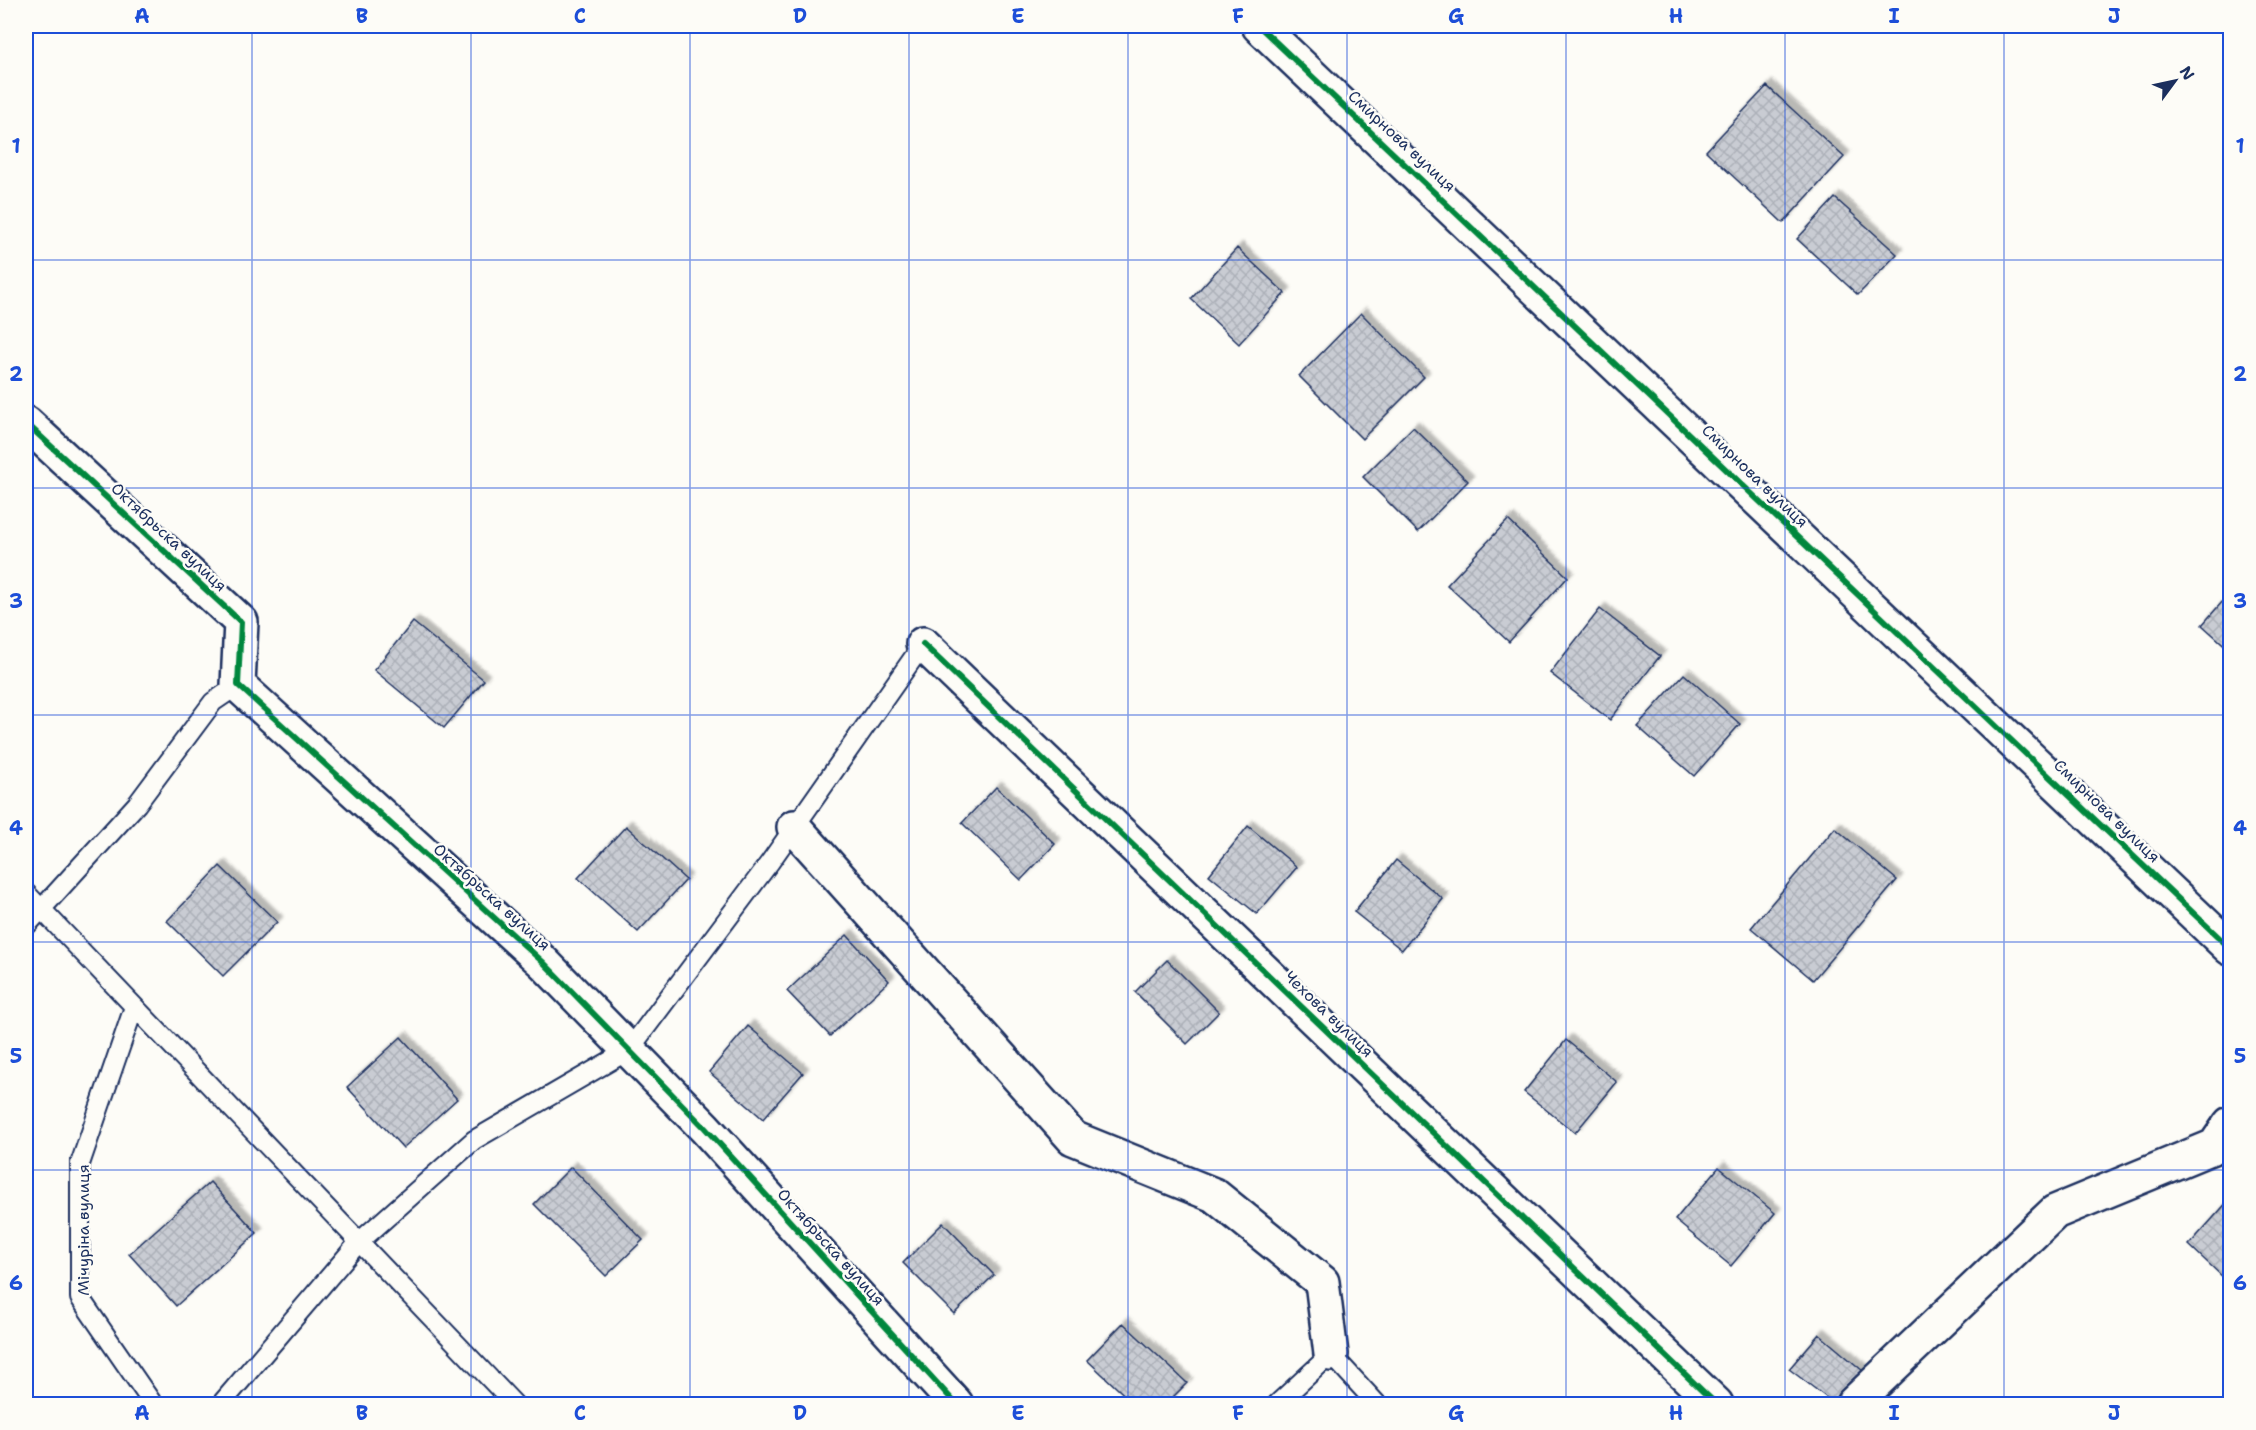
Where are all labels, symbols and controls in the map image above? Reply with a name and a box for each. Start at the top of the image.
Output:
text: A [134,3,150,29]
text: B [356,3,368,29]
text: C [574,3,586,29]
text: D [793,3,807,29]
text: E [1011,3,1025,29]
text: F [1232,3,1244,29]
text: G [1448,3,1464,29]
text: H [1669,3,1683,29]
text: I [1888,3,1900,29]
text: J [2108,3,2121,29]
north arrow [2145,51,2205,111]
text: N [2175,62,2199,84]
street label: Смирнова вулиця [1344,86,1460,196]
text: 1 [11,133,21,159]
text: 1 [2235,133,2245,159]
text: 2 [9,361,23,387]
text: 2 [2233,361,2247,387]
street label: Смирнова вулиця [1697,420,1813,532]
street label: Октябрьска вулиця [107,478,231,596]
text: 3 [9,588,23,614]
text: 3 [2233,588,2247,614]
street label: Смирнова вулиця [2049,755,2165,867]
text: 4 [9,815,23,841]
text: 4 [2233,815,2247,841]
street label: Октябрьска вулиця [429,839,555,955]
street label: Чехова вулиця [1280,966,1378,1062]
text: 5 [10,1043,22,1069]
text: 5 [2234,1043,2246,1069]
street label: Мічуріна вулиця [73,1164,94,1296]
street label: Октябрьска вулиця [773,1184,889,1310]
text: 6 [9,1270,23,1296]
text: 6 [2233,1270,2247,1296]
text: A [134,1400,150,1426]
text: B [356,1400,368,1426]
text: C [574,1400,586,1426]
text: D [793,1400,807,1426]
text: E [1011,1400,1025,1426]
text: F [1232,1400,1244,1426]
text: G [1448,1400,1464,1426]
text: H [1669,1400,1683,1426]
text: I [1888,1400,1900,1426]
text: J [2108,1400,2121,1426]

